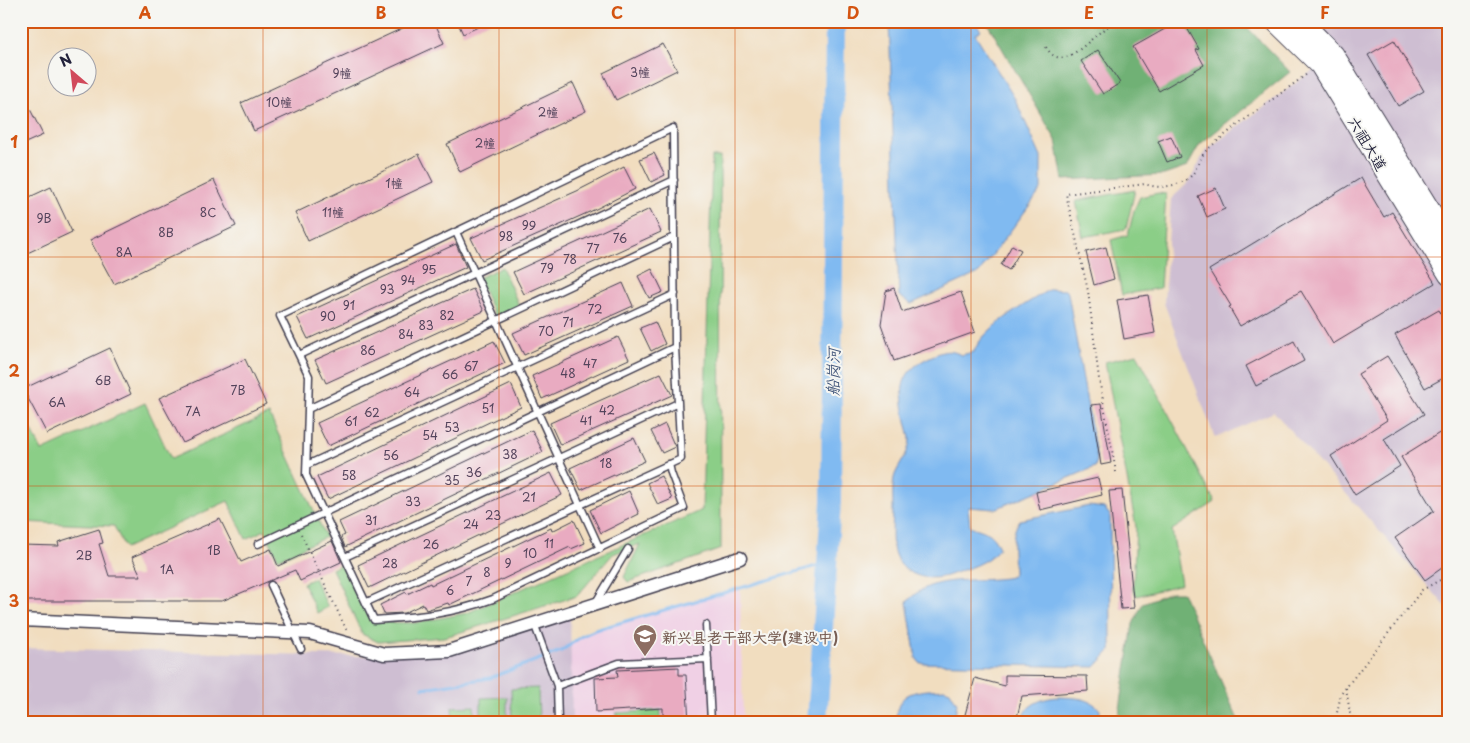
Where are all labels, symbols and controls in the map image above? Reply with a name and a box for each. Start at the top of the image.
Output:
text: A [139,0,152,24]
text: B [376,0,387,24]
text: C [611,0,623,24]
text: D [847,0,859,24]
text: E [1084,0,1094,24]
text: F [1320,0,1330,24]
north arrow [48,48,98,98]
text: N [56,48,75,72]
house number: 3幢 [630,63,650,81]
house number: 9幢 [332,64,352,82]
house number: 10幢 [266,93,292,111]
house number: 2幢 [538,103,558,121]
street label: 六祖大道 [1343,111,1393,175]
text: 1 [10,129,18,153]
house number: 2幢 [475,134,495,152]
house number: 1幢 [385,174,403,192]
house number: 8C [200,203,216,221]
house number: 11幢 [322,203,344,221]
house number: 9B [37,209,52,227]
house number: 99 [522,216,536,234]
house number: 8B [158,223,174,241]
house number: 98 [499,227,513,245]
house number: 76 [613,229,627,247]
house number: 77 [586,239,600,257]
house number: 8A [116,243,132,261]
house number: 78 [563,250,577,268]
house number: 79 [540,259,554,277]
house number: 95 [422,260,436,278]
house number: 94 [401,271,416,289]
house number: 93 [380,280,394,298]
house number: 91 [343,296,355,314]
house number: 72 [587,300,603,318]
house number: 82 [440,306,455,324]
house number: 90 [320,307,336,325]
house number: 71 [562,313,574,331]
house number: 83 [418,316,434,334]
house number: 70 [538,322,554,340]
house number: 84 [398,325,414,343]
house number: 86 [360,341,376,359]
water label: 船岗河 [820,345,844,396]
house number: 47 [583,354,598,372]
house number: 67 [464,357,479,375]
text: 2 [8,358,20,382]
house number: 48 [560,364,576,382]
house number: 66 [442,365,458,383]
house number: 6B [95,371,111,389]
house number: 7B [231,381,245,399]
house number: 64 [404,383,420,401]
house number: 6A [48,393,66,411]
house number: 51 [482,399,494,417]
house number: 42 [599,401,615,419]
house number: 7A [185,402,201,420]
house number: 62 [364,403,380,421]
house number: 41 [580,411,592,429]
house number: 61 [344,412,358,430]
house number: 53 [444,418,460,436]
house number: 54 [422,426,438,444]
house number: 38 [502,445,518,463]
house number: 56 [383,446,399,464]
house number: 18 [600,454,612,472]
house number: 36 [466,463,482,481]
house number: 58 [341,466,357,484]
house number: 35 [444,471,460,489]
house number: 21 [522,488,536,506]
house number: 33 [405,492,421,510]
house number: 23 [485,506,501,524]
house number: 31 [365,511,377,529]
house number: 24 [463,515,479,533]
house number: 11 [544,534,554,552]
house number: 26 [423,535,439,553]
house number: 1B [207,541,221,559]
house number: 10 [523,544,537,562]
house number: 2B [76,546,92,564]
house number: 28 [382,554,398,572]
house number: 9 [504,554,512,572]
house number: 1A [160,560,174,578]
house number: 8 [483,563,491,581]
house number: 7 [466,572,473,590]
house number: 6 [446,581,454,599]
text: 3 [9,588,19,612]
school or university icon: 新兴县老干部大学(建设中) [632,623,658,657]
place label: 新兴县老干部大学(建设中) [662,625,838,648]

